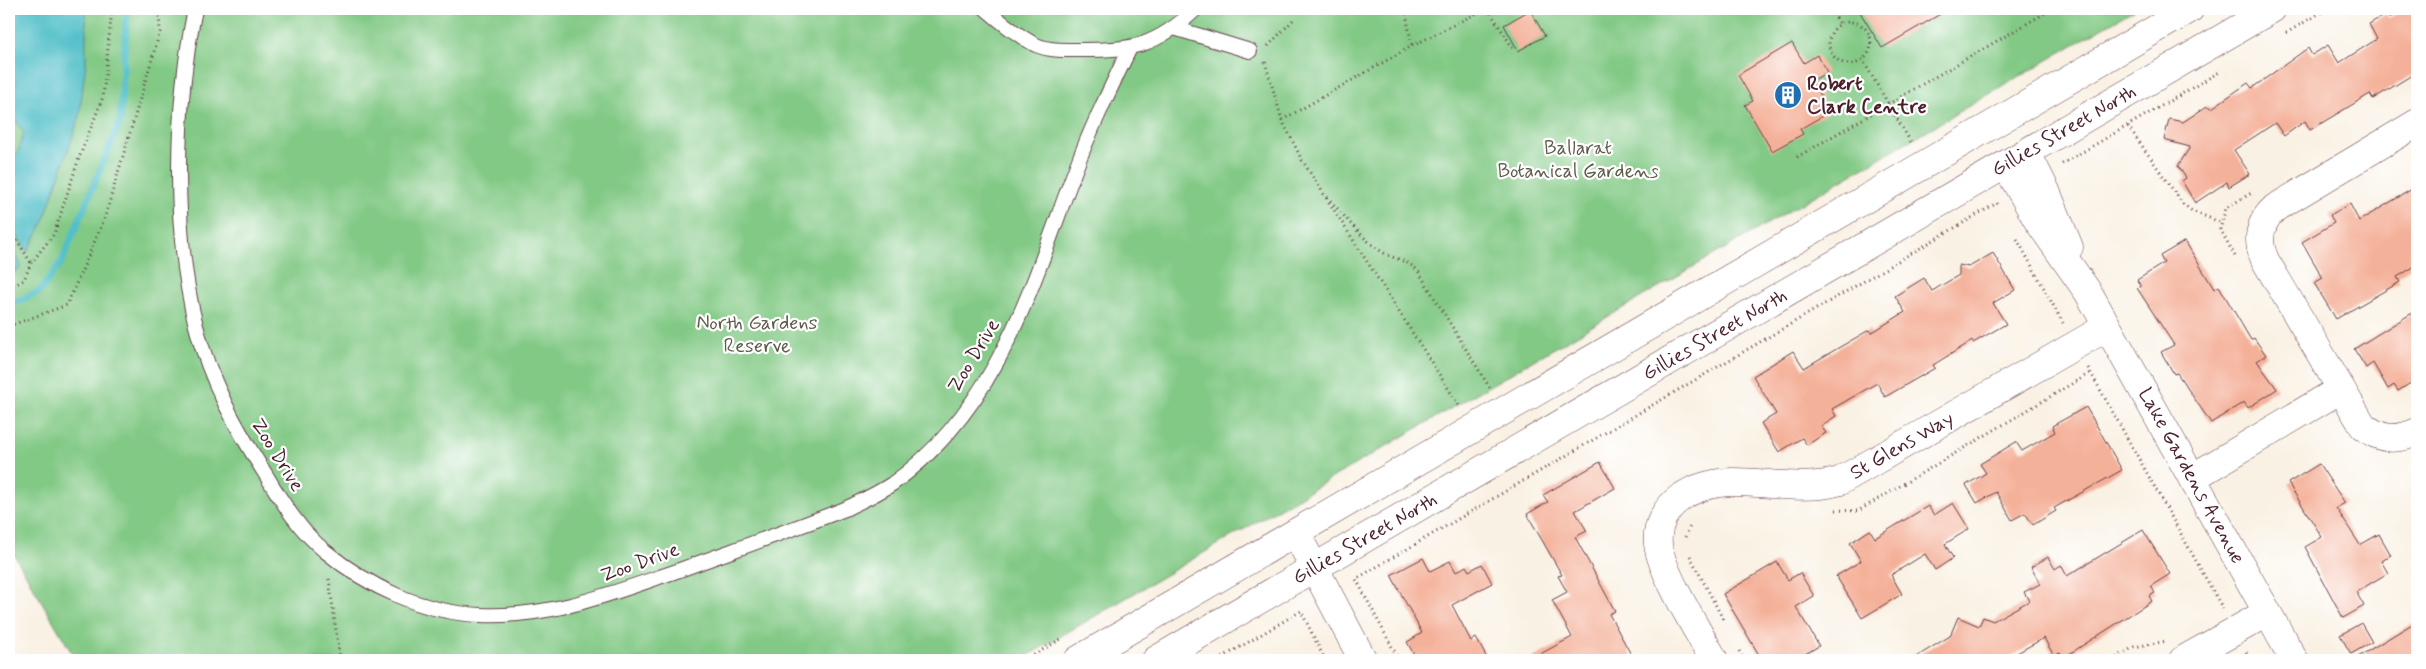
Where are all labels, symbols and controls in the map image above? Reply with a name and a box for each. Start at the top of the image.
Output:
place label: Robert Clark Centre [1807,71,1927,121]
street label: Gillies Street North [1987,79,2141,183]
building icon: Robert Clark Centre [1773,80,1803,110]
park label: Ballarat Botanical Gardens [1497,135,1659,185]
street label: Gillies Street North [1638,283,1792,387]
park label: North Gardens Reserve [697,310,817,360]
street label: Zoo Drive [941,314,1007,398]
street label: Lake Gardens Avenue [2131,383,2251,569]
street label: St Glens Way [1845,405,1959,487]
street label: Zoo Drive [244,413,310,497]
street label: Gillies Street North [1288,487,1442,591]
street label: Zoo Drive [597,536,683,590]

